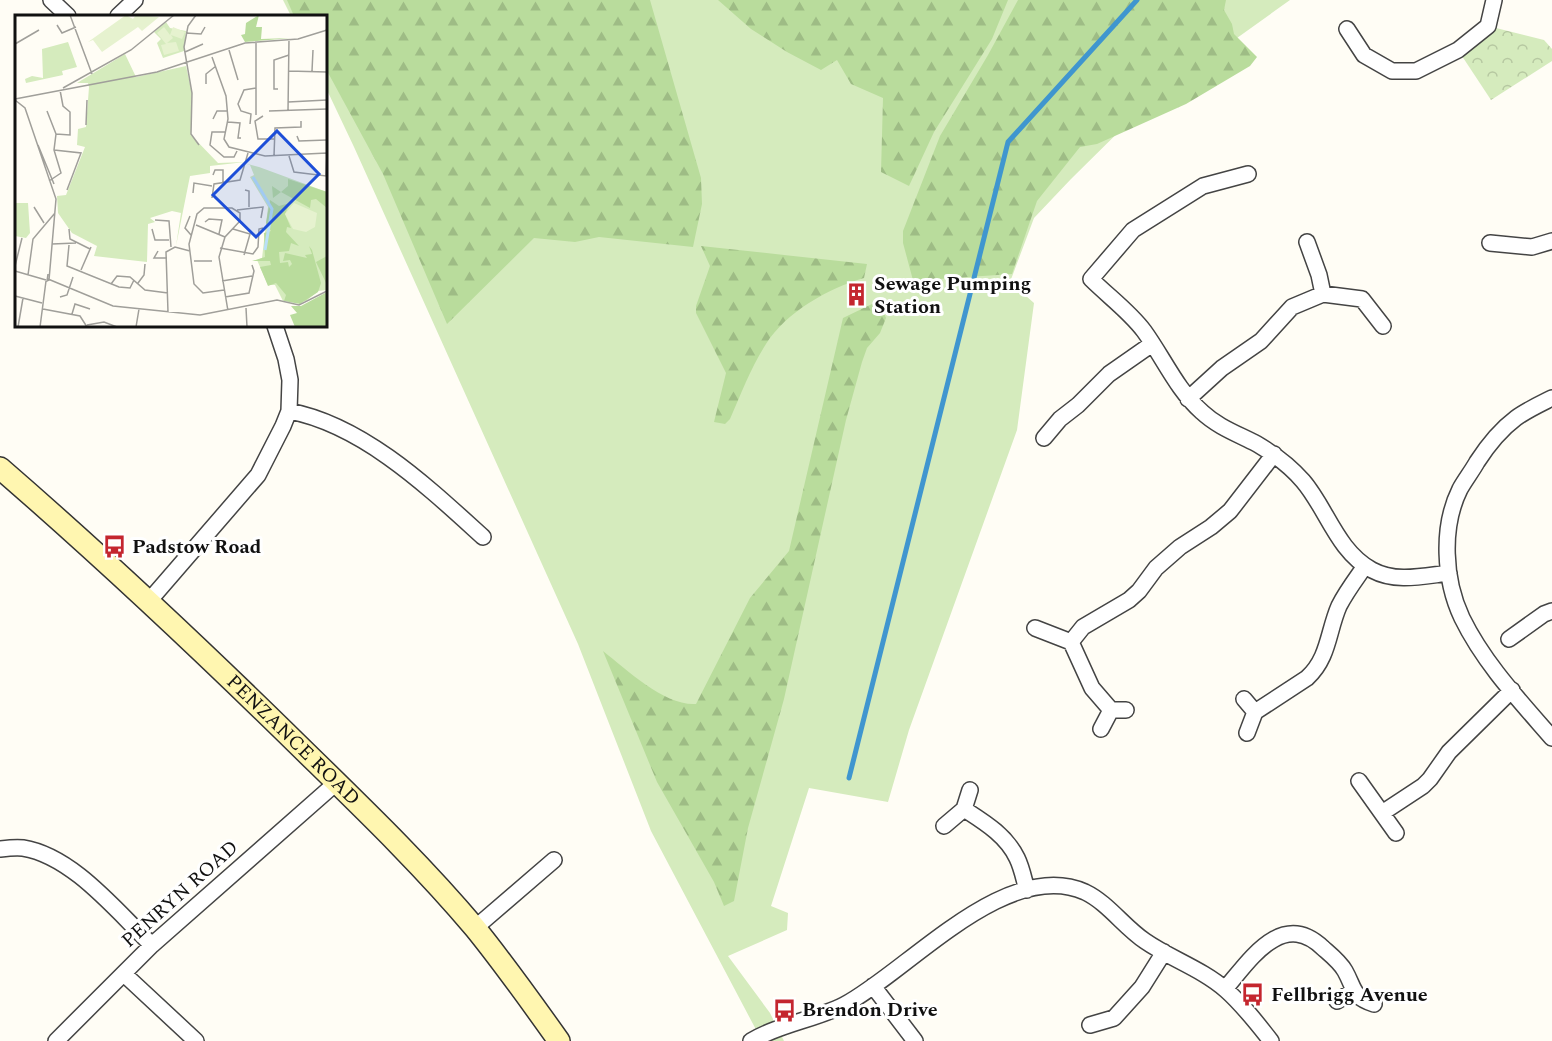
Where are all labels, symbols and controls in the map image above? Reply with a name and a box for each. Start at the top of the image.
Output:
inset map [15,15,327,327]
place label: Sewage Pumping Station [874,269,1031,322]
building icon: Sewage Pumping Station [843,282,869,308]
place label: Padstow Road [132,532,262,562]
bus stop icon: Padstow Road [101,534,127,560]
street label: PENZANCE ROAD [219,667,367,813]
street label: PENRYN ROAD [115,833,245,955]
place label: Fellbrigg Avenue [1271,980,1428,1010]
bus stop icon: Fellbrigg Avenue [1240,982,1266,1008]
place label: Brendon Drive [802,995,938,1025]
bus stop icon: Brendon Drive [771,997,797,1023]

